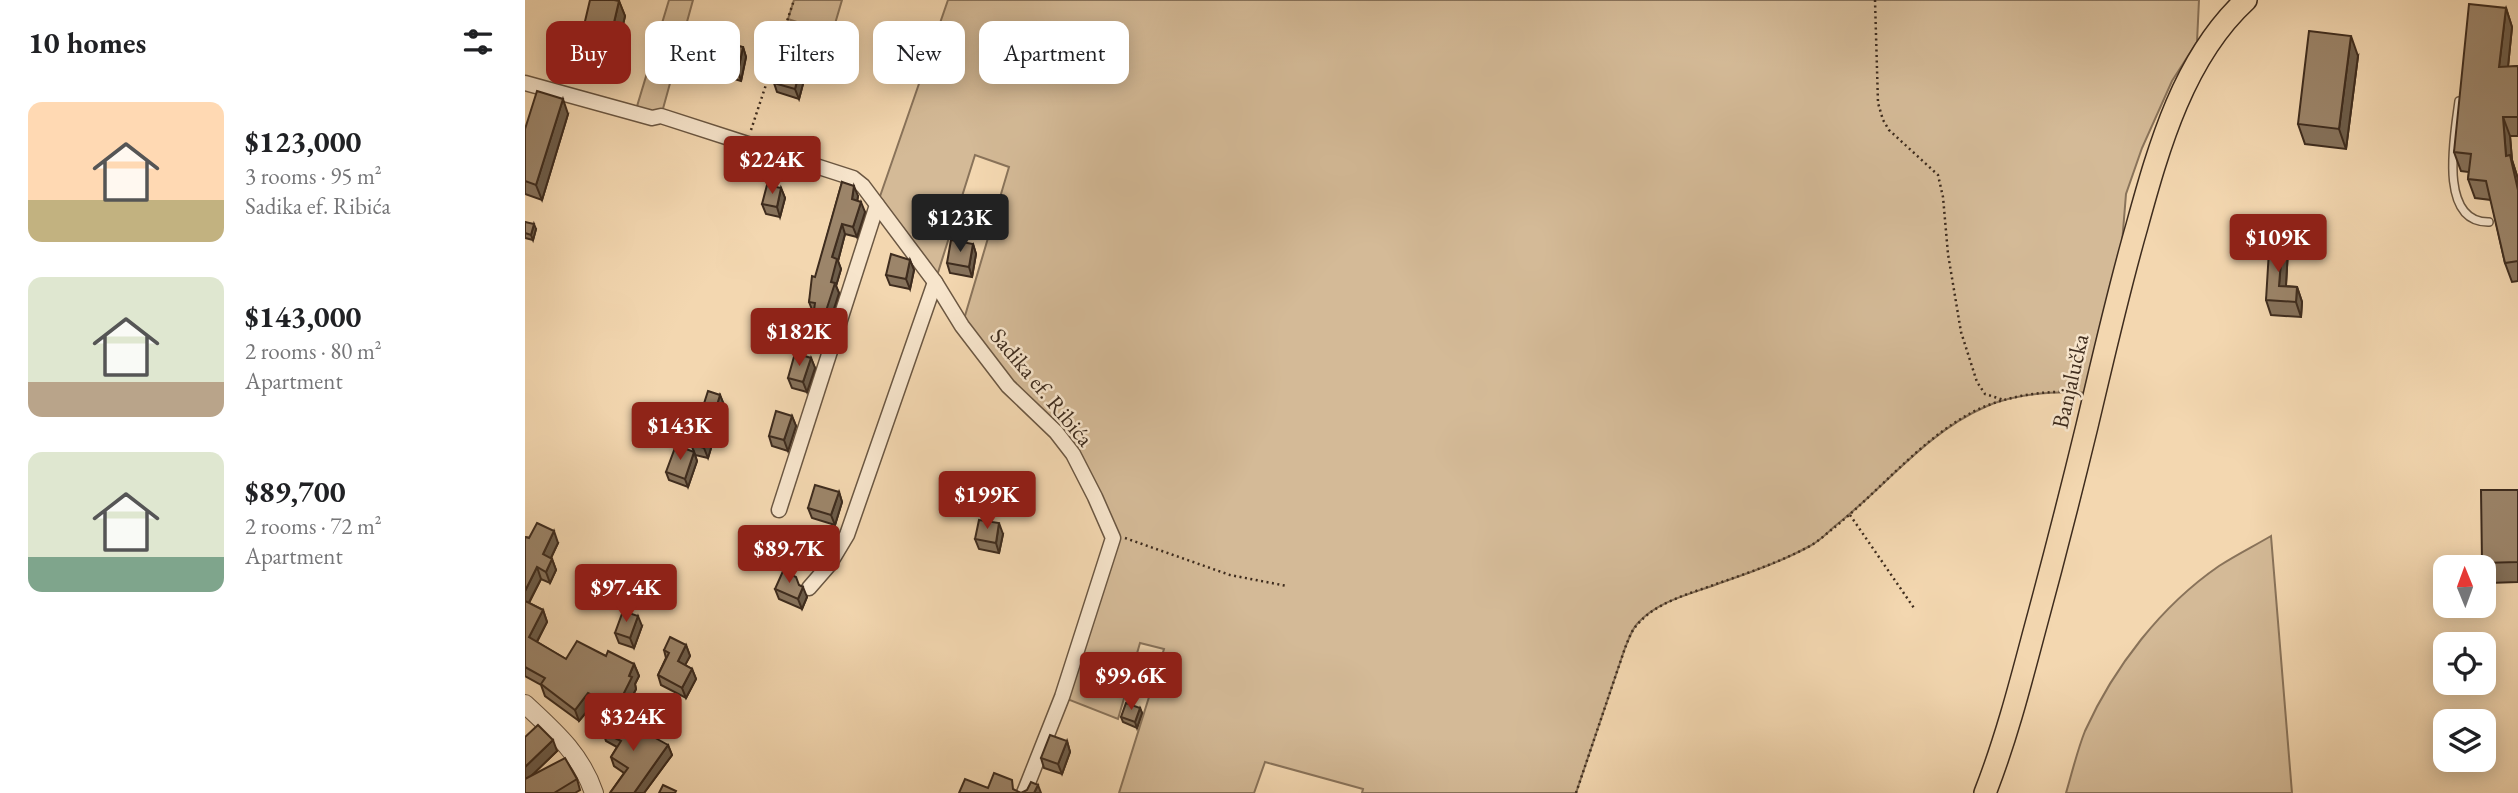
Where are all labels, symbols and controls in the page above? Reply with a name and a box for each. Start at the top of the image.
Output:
chip: Buy [546,21,631,84]
chip: Rent [645,21,740,84]
chip: Filters [754,21,859,84]
chip: New [873,21,965,84]
chip: Apartment [979,21,1129,84]
text: 10 homes [28,23,146,62]
icon: filters [459,23,497,61]
text: $123,000 [245,122,361,161]
icon: home [84,130,168,214]
pin: $224K [723,136,821,196]
text: $224K [740,144,804,174]
text: 3 rooms · 95 m² [245,161,382,191]
text: Sadika ef. Ribića [245,191,391,221]
pin: $123K [911,194,1009,254]
text: $123K [928,202,992,232]
pin: $109K [2229,215,2327,274]
text: $109K [2246,222,2310,252]
text: $143,000 [245,297,361,336]
icon: home [84,305,168,389]
pin: $182K [750,308,848,368]
text: $182K [767,316,831,346]
street label: Sadika ef. Ribića [984,322,1101,453]
street label: Banjalučka [2045,330,2096,431]
text: 2 rooms · 80 m² [245,336,382,366]
text: Apartment [245,366,343,396]
pin: $143K [631,402,729,462]
text: $143K [648,410,712,440]
text: $89,700 [245,472,346,511]
pin: $199K [938,472,1036,531]
text: $199K [955,479,1019,509]
icon: home [84,480,168,564]
text: 2 rooms · 72 m² [245,511,382,541]
pin: $89.7K [732,526,846,585]
text: $89.7K [754,533,824,563]
text: Apartment [245,541,343,571]
north arrow [2433,555,2495,618]
map controls [2433,555,2496,772]
pin: $97.4K [569,564,683,624]
text: $97.4K [591,572,661,602]
button: locate [2433,632,2496,695]
pin: $99.6K [1074,652,1188,712]
text: $99.6K [1096,660,1166,690]
pin: $324K [584,694,682,753]
text: $324K [601,701,665,731]
button: layers [2433,709,2496,772]

